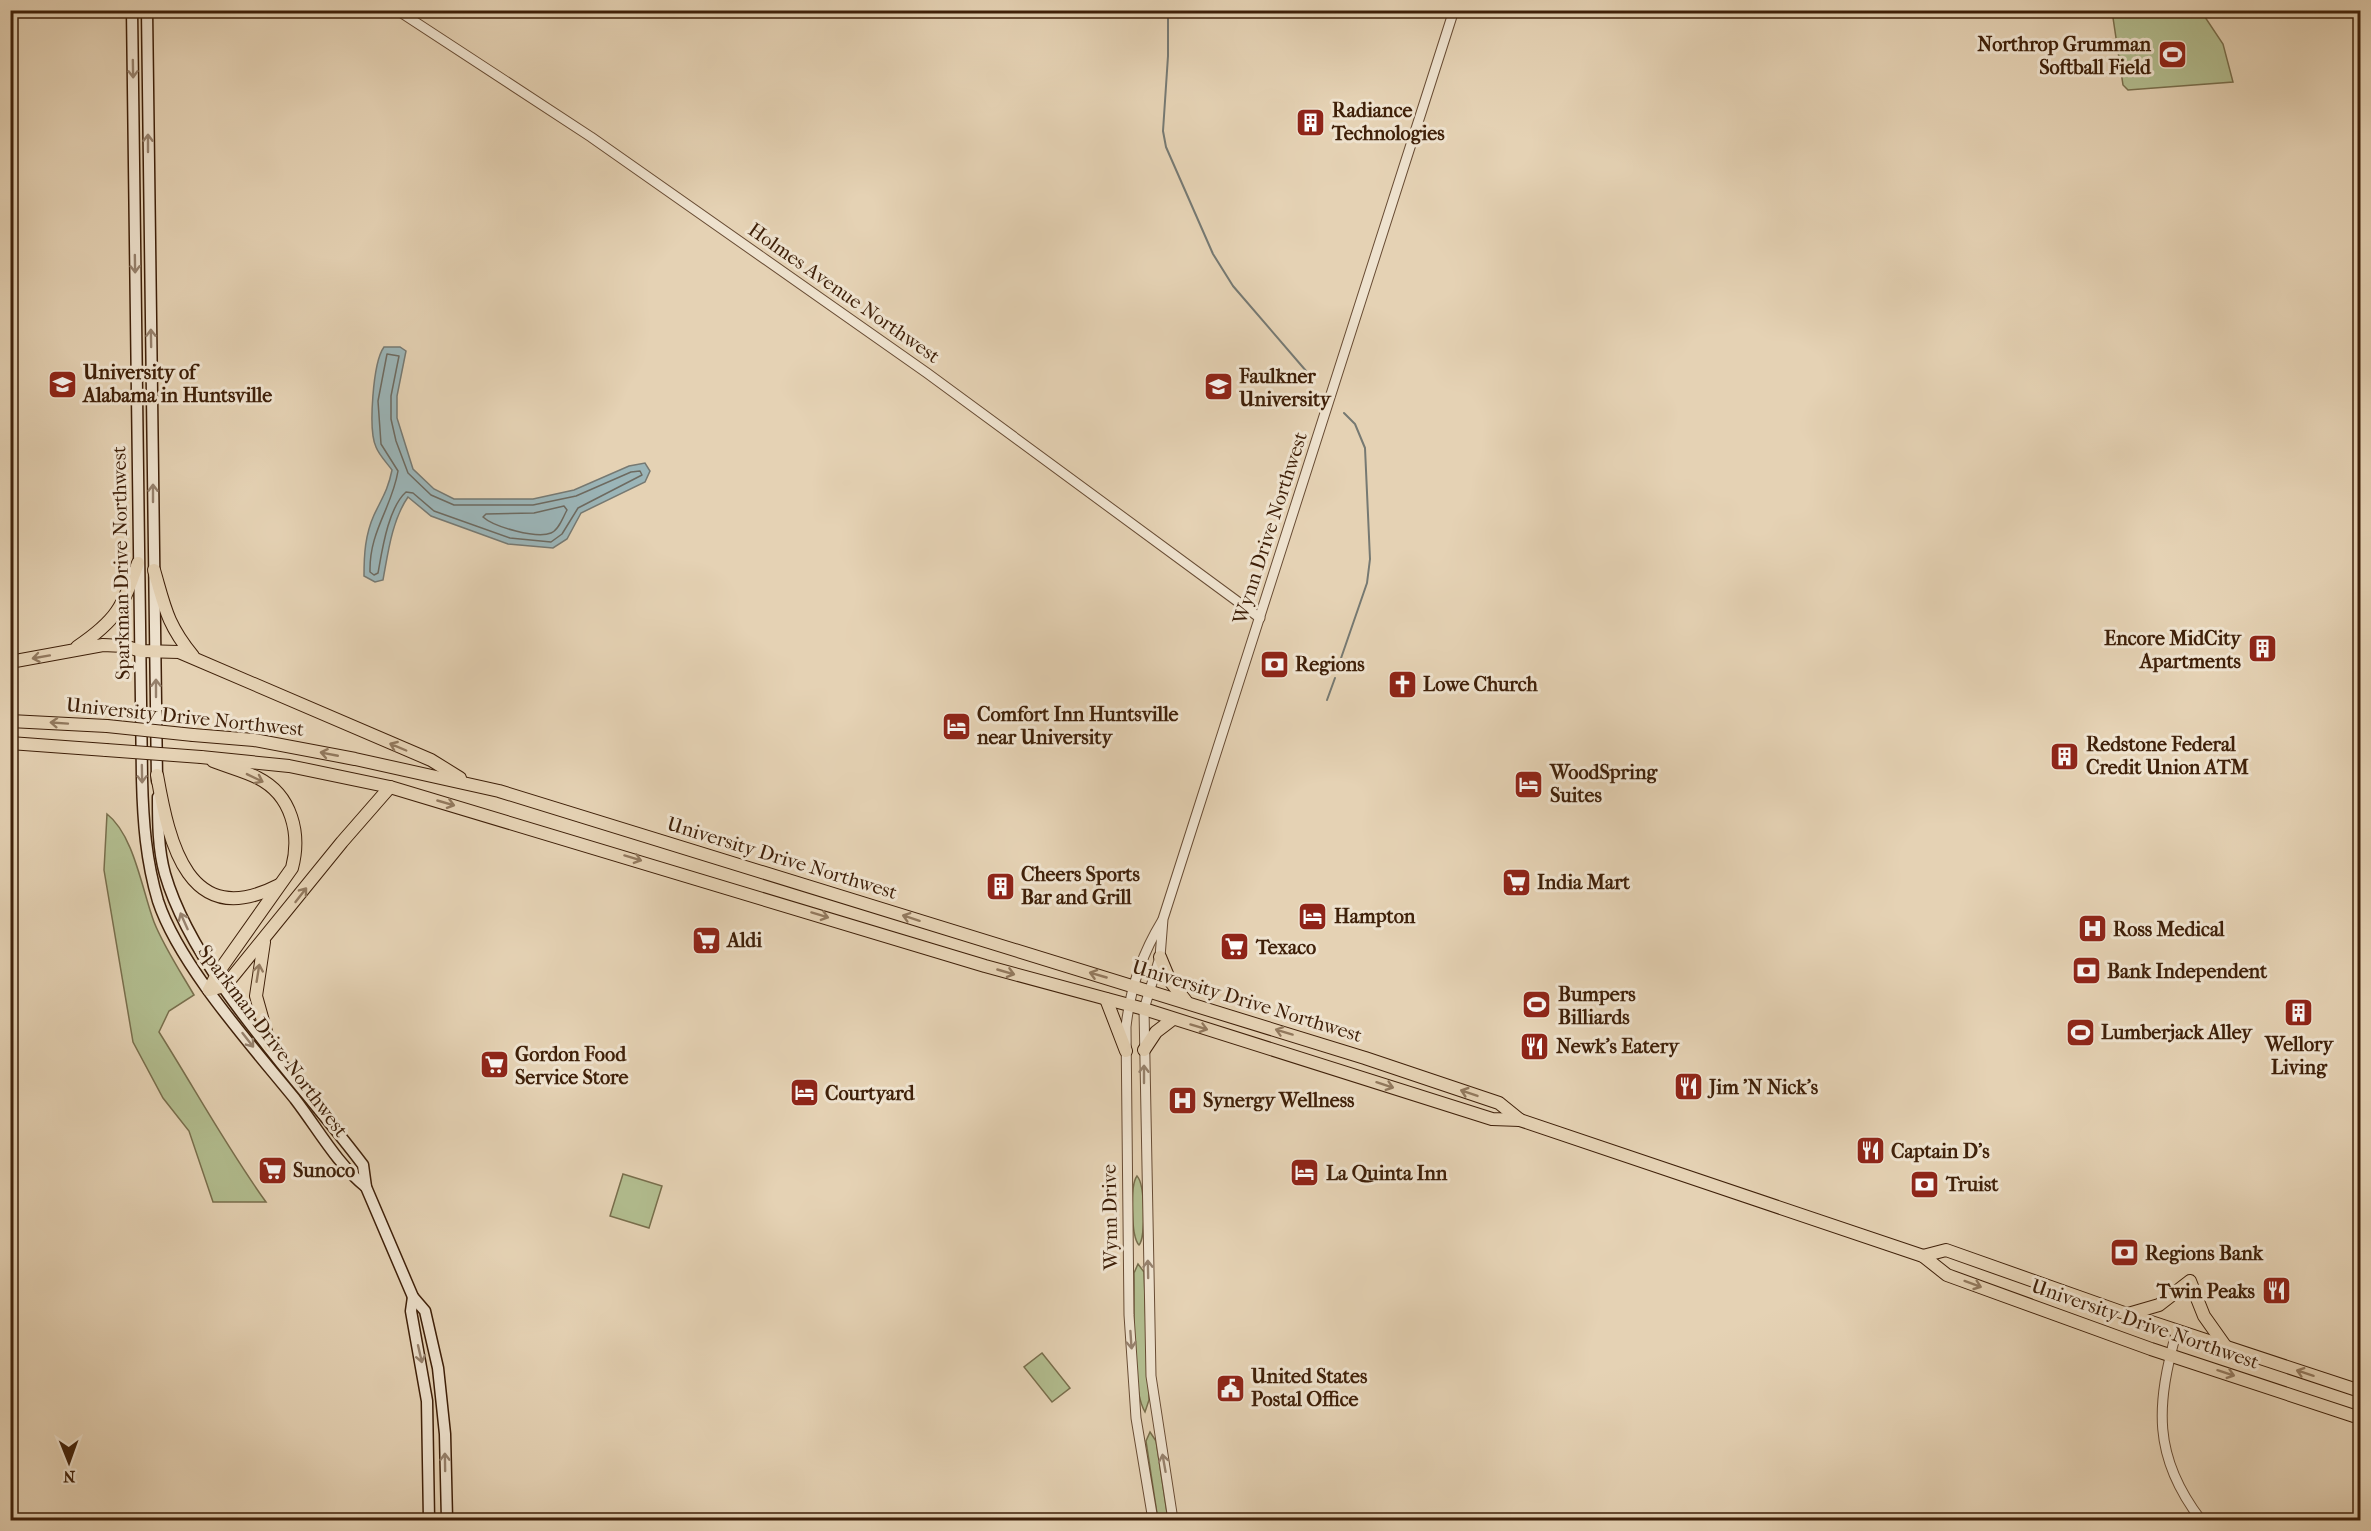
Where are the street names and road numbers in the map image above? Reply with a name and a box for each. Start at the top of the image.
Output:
street label: Holmes Avenue Northwest [744,218,944,368]
street label: Wynn Drive Northwest [1228,429,1312,628]
street label: Sparkman Drive Northwest [107,446,135,680]
street label: University Drive Northwest [65,693,305,741]
street label: University Drive Northwest [664,812,900,904]
street label: Sparkman Drive Northwest [193,941,353,1141]
street label: University Drive Northwest [1129,955,1365,1047]
street label: Wynn Drive [1098,1164,1122,1271]
street label: University Drive Northwest [2028,1274,2262,1374]

